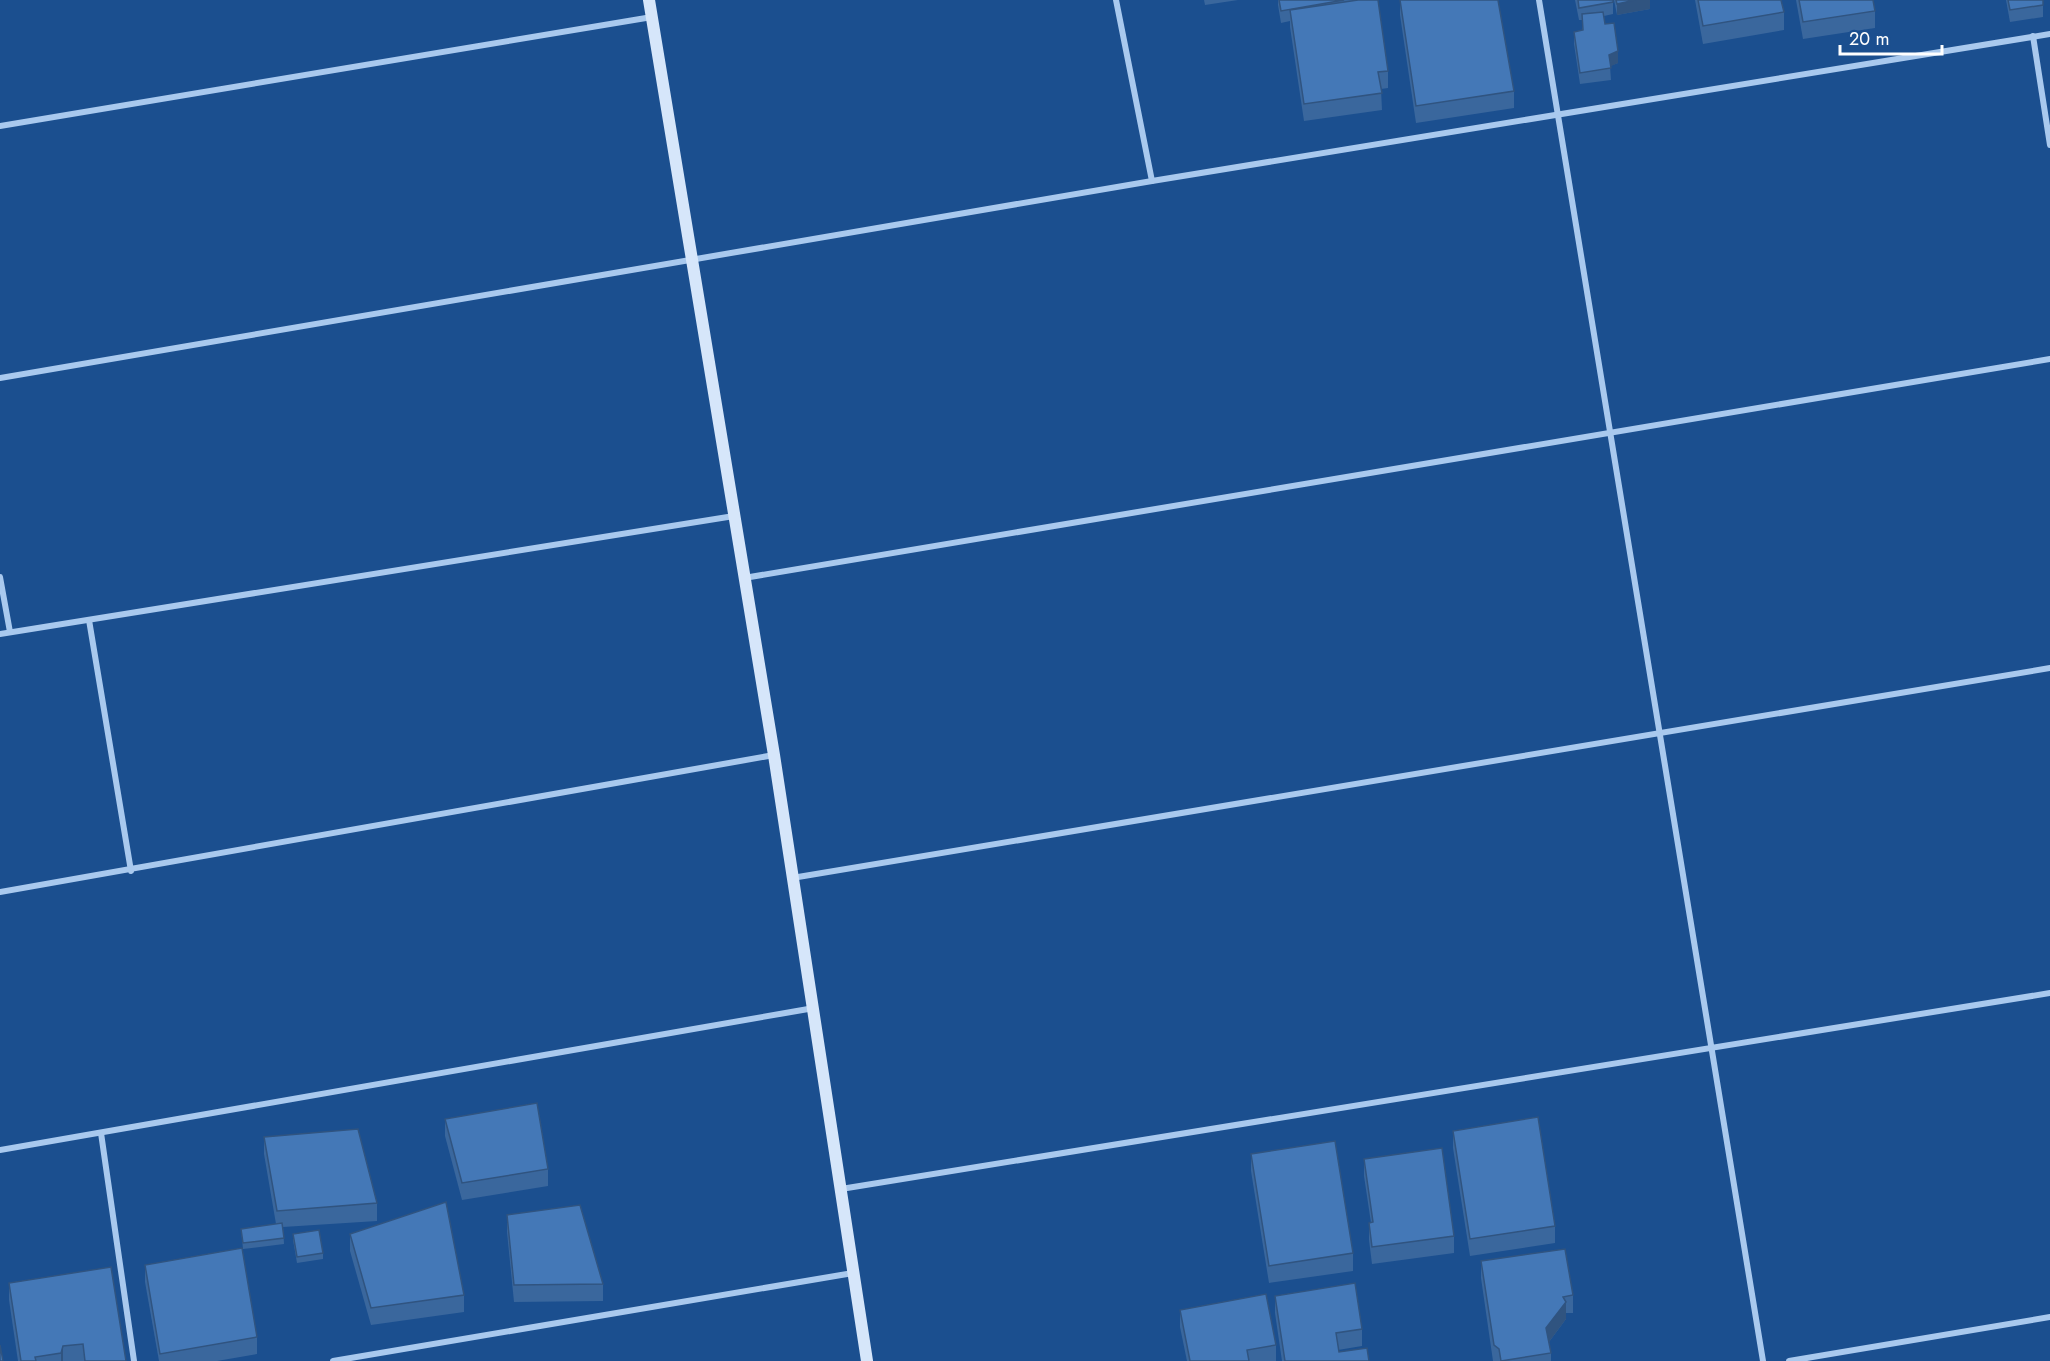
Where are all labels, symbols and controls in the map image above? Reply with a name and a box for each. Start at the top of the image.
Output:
scale bar [1840,18,1942,56]
text: 20 m [1849,26,1889,52]

